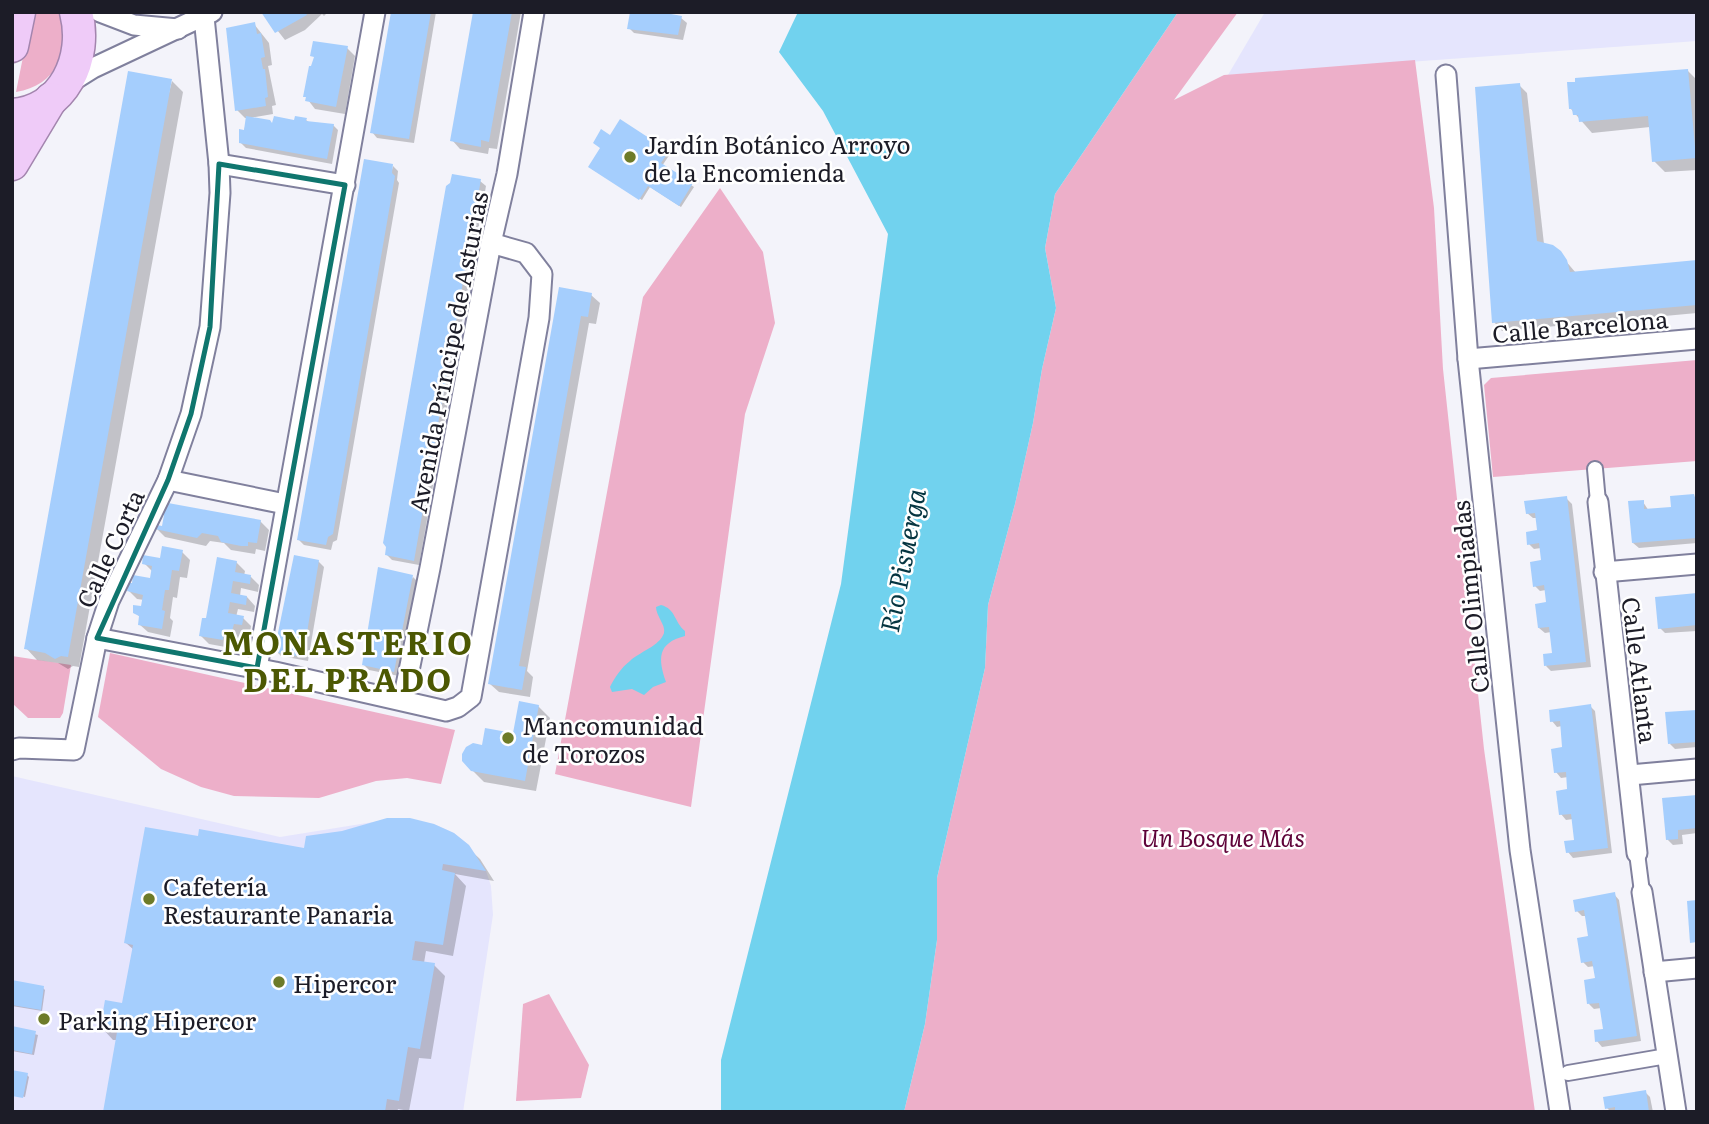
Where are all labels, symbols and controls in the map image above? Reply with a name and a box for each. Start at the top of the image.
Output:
place label: Jardín Botánico Arroyo de la Encomienda [644,126,911,189]
marker: Jardín Botánico Arroyo de la Encomienda [622,149,638,165]
street label: Avenida Príncipe de Asturias [399,188,495,516]
street label: Calle Barcelona [1490,300,1670,350]
street label: Calle Corta [66,483,152,613]
water label: Río Pisuerga [868,485,934,635]
street label: Calle Olimpiadas [1441,499,1497,695]
street label: Calle Atlanta [1615,595,1667,745]
district label: MONASTERIO DEL PRADO [222,617,474,702]
place label: Mancomunidad de Torozos [522,707,704,770]
marker: Mancomunidad de Torozos [500,730,516,746]
park label: Un Bosque Más [1141,819,1305,854]
place label: Cafetería Restaurante Panaria [163,868,394,931]
marker: Cafetería Restaurante Panaria [141,891,157,907]
place label: Hipercor [293,965,397,1000]
marker: Hipercor [271,974,287,990]
place label: Parking Hipercor [58,1002,257,1037]
marker: Parking Hipercor [36,1011,52,1027]

